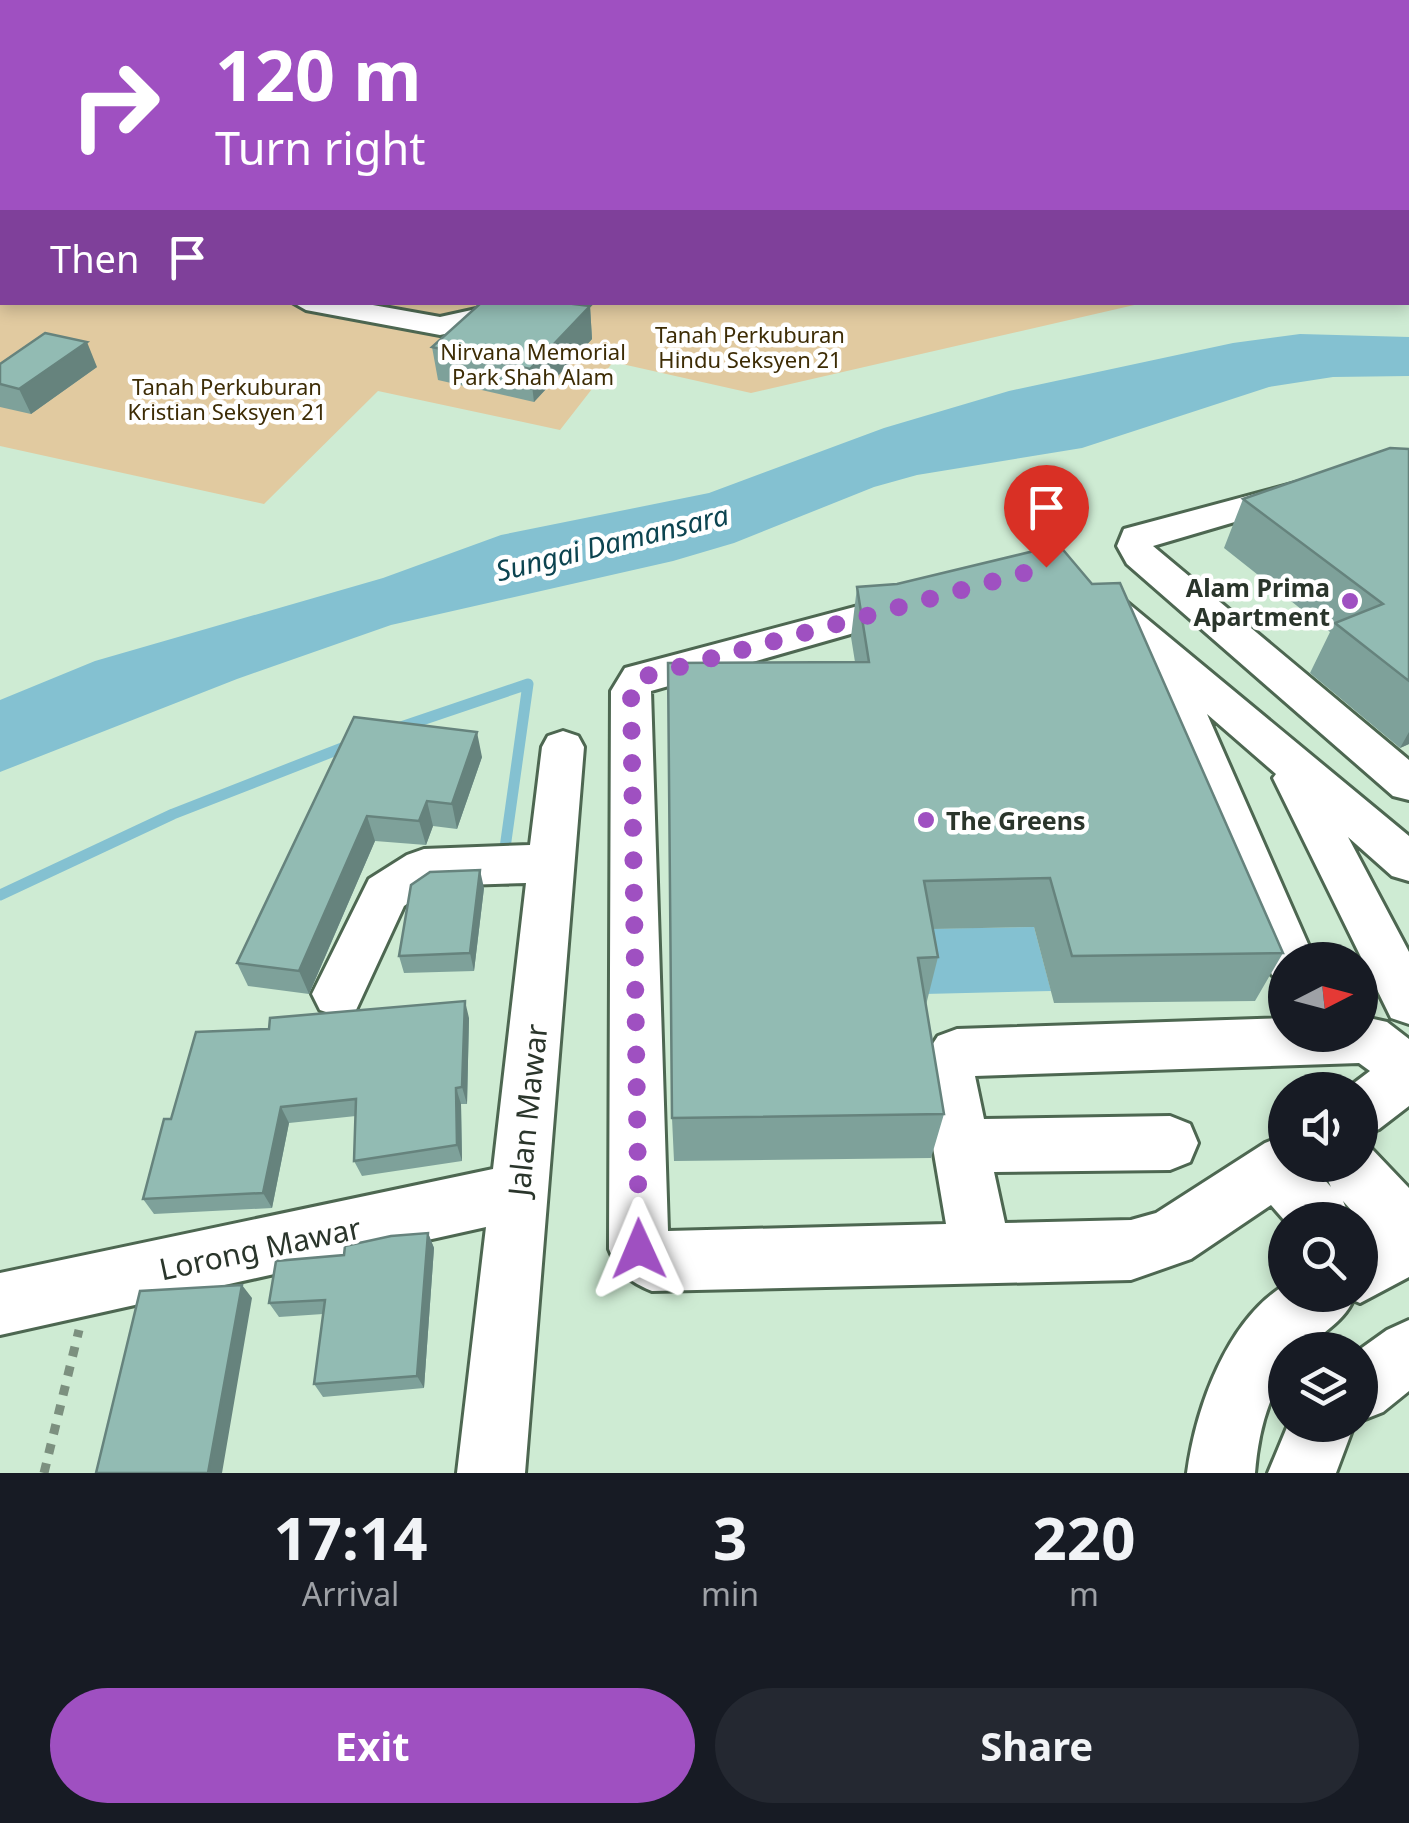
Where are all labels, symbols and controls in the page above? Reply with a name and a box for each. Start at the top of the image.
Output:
text: 120 m [215,26,422,122]
icon: right [50,40,180,170]
text: Turn right [215,117,426,178]
icon: arrive [160,230,215,285]
text: Then [50,232,140,284]
park label: Tanah Perkuburan Hindu Seksyen 21 [655,319,845,374]
park label: Nirvana Memorial Park Shah Alam [440,336,626,391]
park label: Tanah Perkuburan Kristian Seksyen 21 [127,371,327,426]
pin [1004,465,1089,568]
icon: arrive [1019,480,1074,535]
water label: Sungai Damansara [492,495,733,589]
place label: Alam Prima Apartment [1186,570,1330,633]
marker: Alam Prima Apartment [1339,590,1361,612]
place label: The Greens [946,803,1086,837]
marker: The Greens [915,809,937,831]
north arrow [1268,942,1378,1052]
map controls [1268,942,1378,1442]
street label: Jalan Mawar [497,1022,556,1201]
button: sound [1268,1072,1378,1182]
position arrow [587,1197,691,1301]
button: search [1268,1202,1378,1312]
street label: Lorong Mawar [155,1207,365,1289]
button: layers [1268,1332,1378,1442]
text: 17:14 [273,1496,428,1578]
text: 3 [713,1496,747,1578]
text: 220 [1033,1496,1136,1578]
text: Arrival [302,1572,399,1615]
text: min [701,1572,759,1615]
text: m [1069,1572,1099,1615]
button: Exit [50,1688,695,1803]
button: Share [715,1688,1359,1803]

